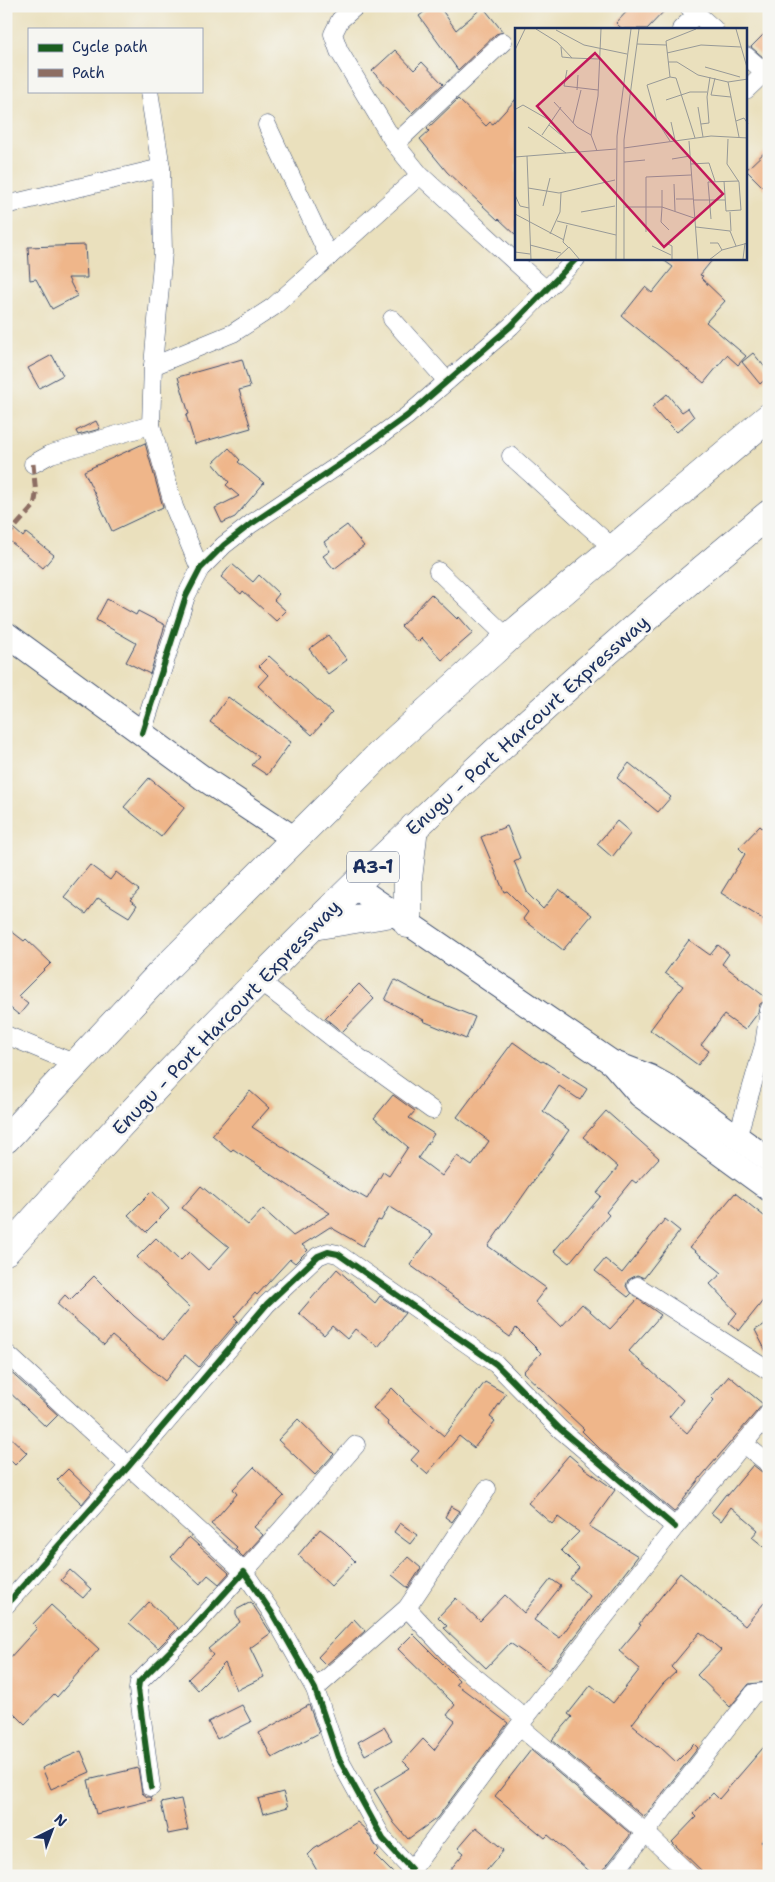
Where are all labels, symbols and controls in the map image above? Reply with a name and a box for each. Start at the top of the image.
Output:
legend [28,28,202,92]
inset map [515,28,748,260]
text: Cycle path [72,37,148,57]
text: Path [72,63,105,83]
street label: Enugu - Port Harcourt Expressway [401,610,654,841]
road number: A3-1 [347,852,399,882]
street label: Enugu - Port Harcourt Expressway [107,894,346,1141]
north arrow [28,1804,78,1854]
text: N [51,1810,71,1831]

